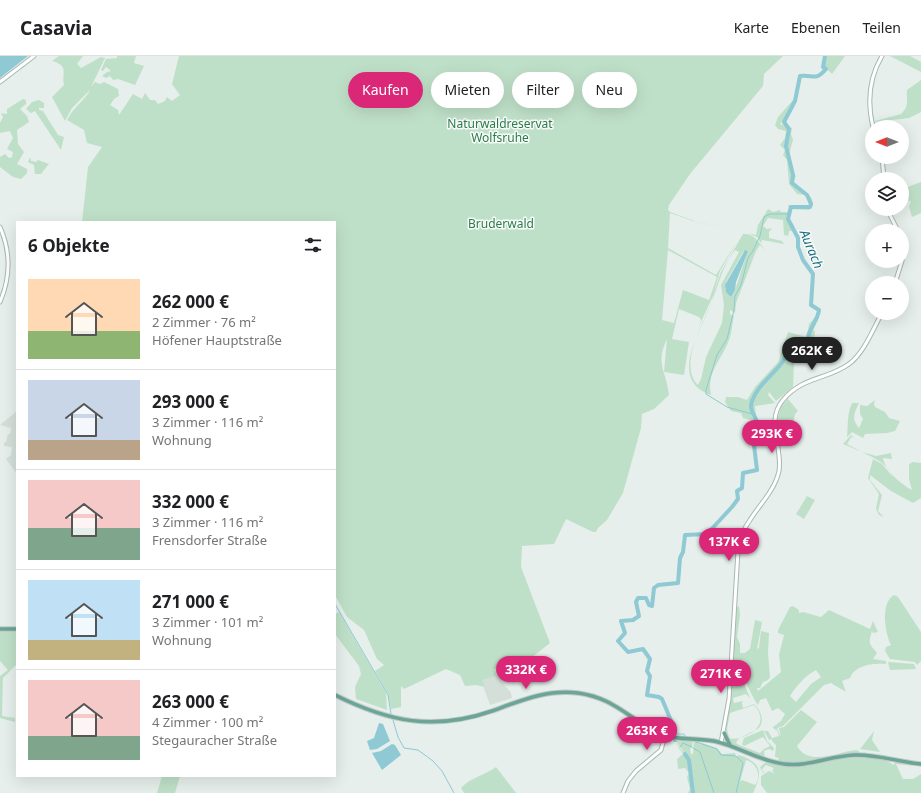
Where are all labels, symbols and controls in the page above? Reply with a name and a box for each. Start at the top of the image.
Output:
text: Casavia [20,15,92,41]
text: Karte [734,18,769,37]
text: Ebenen [791,18,841,37]
text: Teilen [863,18,901,37]
chip: Kaufen [348,72,423,108]
chip: Mieten [431,72,504,108]
chip: Filter [512,72,574,108]
chip: Neu [582,72,637,108]
park label: Naturwaldreservat Wolfsruhe [447,115,553,146]
north arrow [865,120,909,164]
map controls [865,120,909,320]
button: layers [865,172,909,216]
park label: Bruderwald [468,215,534,232]
button: + [865,224,909,268]
water label: Aurach [795,226,828,271]
text: 6 Objekte [28,234,110,257]
icon: filters [302,234,324,256]
button: − [865,276,909,320]
text: 262 000 € [152,290,229,313]
icon: home [60,295,108,343]
text: 2 Zimmer · 76 m² [152,313,256,331]
text: Höfener Hauptstraße [152,331,282,349]
pin: 262K € [779,337,845,371]
text: 262K € [791,341,833,359]
text: 293 000 € [152,390,229,413]
icon: home [60,396,108,444]
text: 3 Zimmer · 116 m² [152,413,263,431]
pin: 293K € [739,420,805,454]
text: 293K € [751,424,793,442]
text: Wohnung [152,431,212,449]
text: 332 000 € [152,490,229,513]
icon: home [60,496,108,544]
text: 3 Zimmer · 116 m² [152,513,263,531]
pin: 137K € [696,528,762,562]
text: Frensdorfer Straße [152,531,267,549]
text: 137K € [708,532,750,550]
text: 271 000 € [152,590,229,613]
icon: home [60,596,108,644]
text: 3 Zimmer · 101 m² [152,613,263,631]
text: Wohnung [152,631,212,649]
pin: 332K € [493,656,559,690]
text: 332K € [505,660,547,678]
pin: 271K € [688,660,754,694]
text: 271K € [700,664,742,682]
text: 263 000 € [152,690,229,713]
icon: home [60,696,108,744]
text: 4 Zimmer · 100 m² [152,713,263,731]
pin: 263K € [614,717,680,751]
text: 263K € [626,721,668,739]
text: Stegauracher Straße [152,731,277,749]

